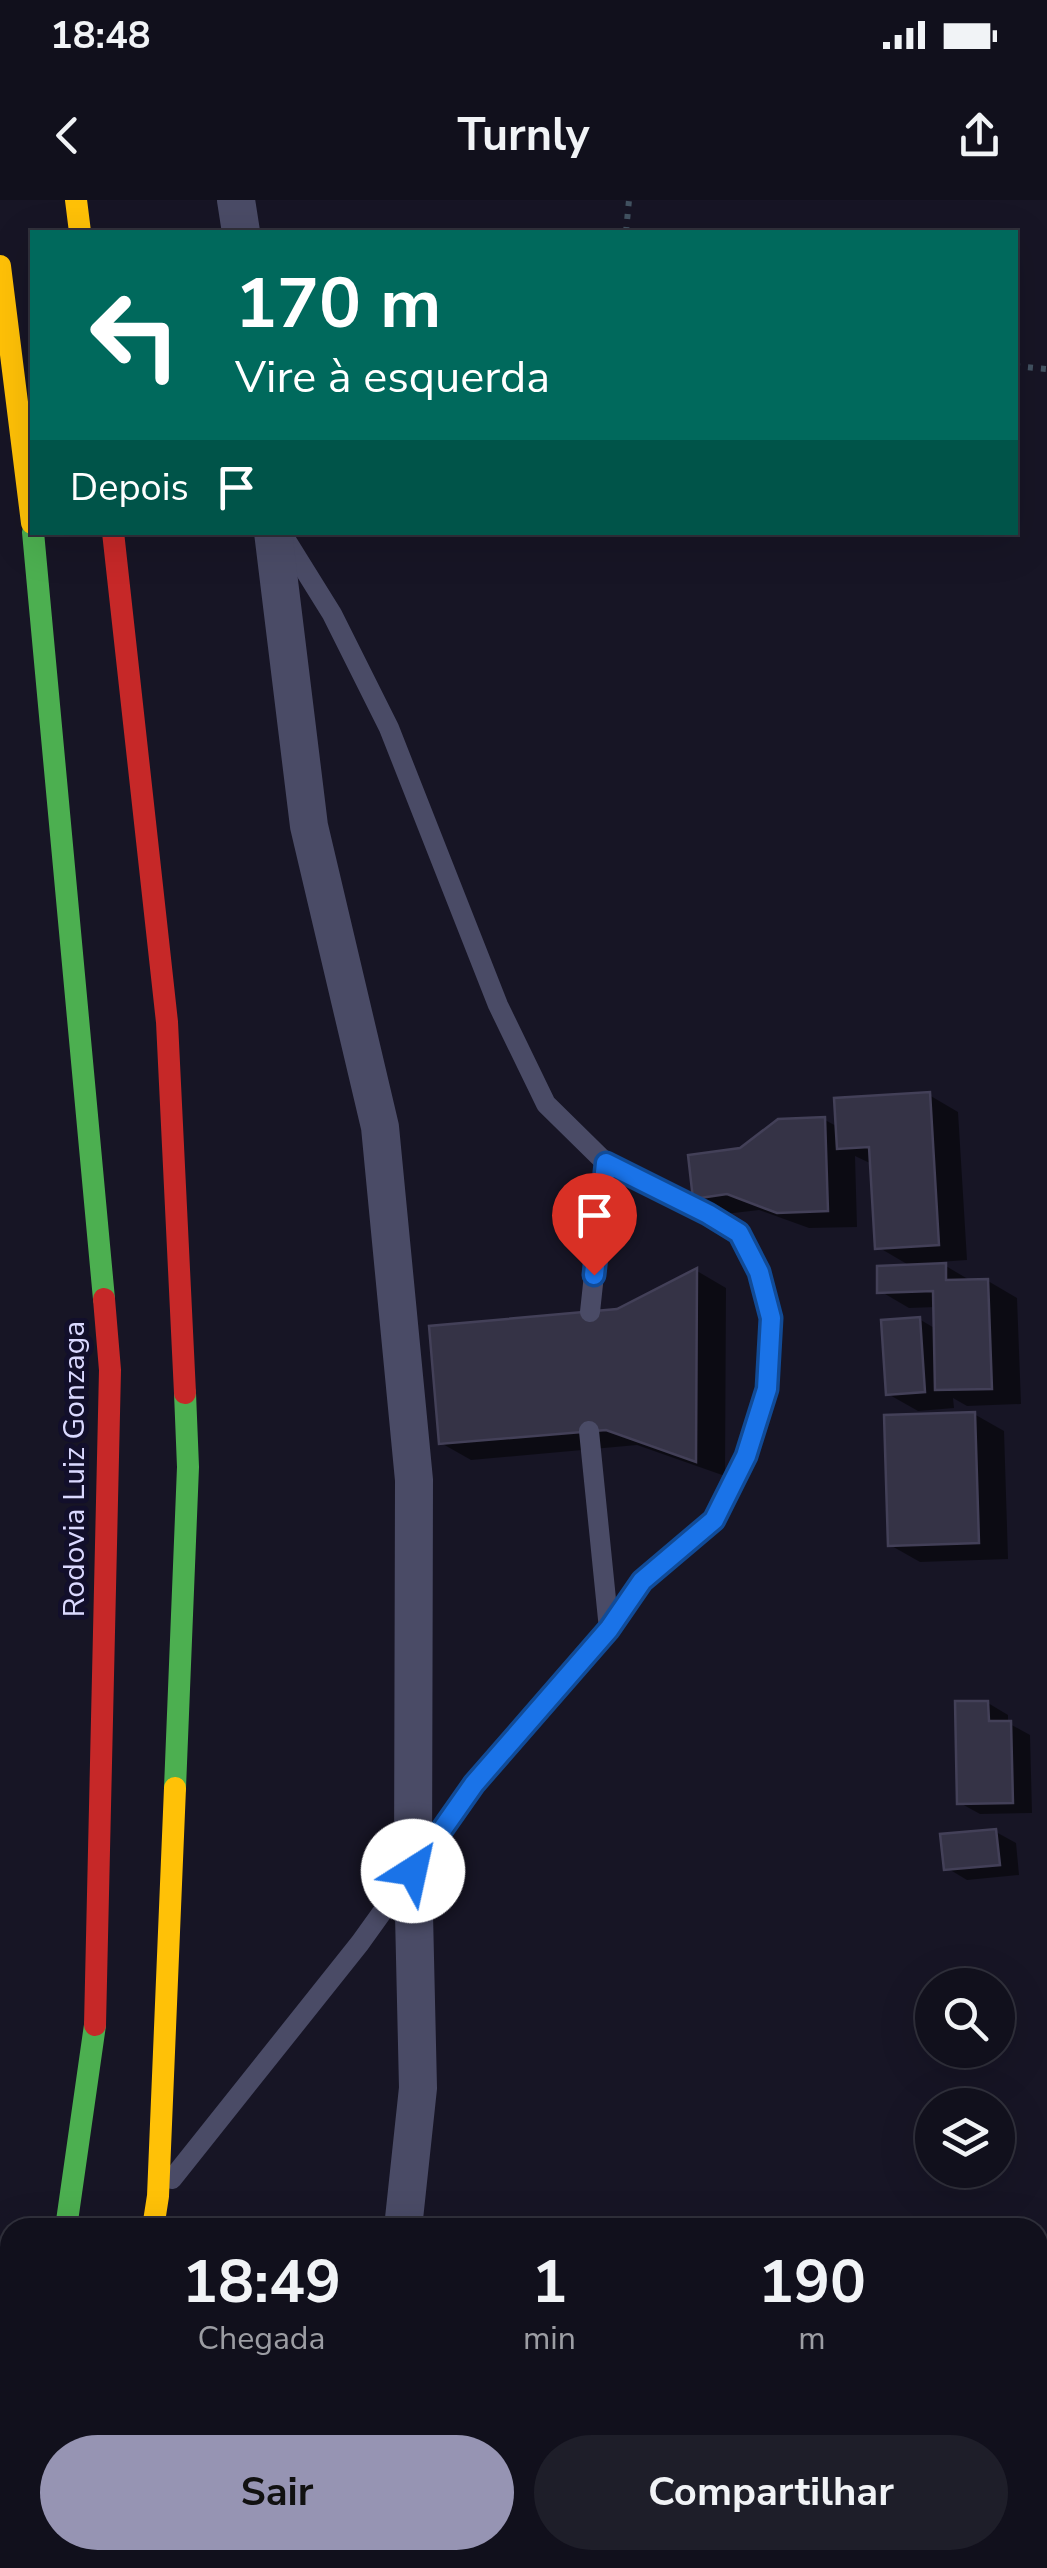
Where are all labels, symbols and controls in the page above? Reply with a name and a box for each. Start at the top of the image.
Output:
text: 18:48 [50,10,151,61]
text: Turnly [457,105,590,166]
icon: back [40,108,95,163]
icon: share [952,108,1007,163]
text: 170 m [235,256,441,352]
icon: left [70,270,200,400]
text: Vire à esquerda [235,347,550,408]
icon: arrive [209,460,264,515]
text: Depois [70,462,189,513]
pin [552,1173,637,1276]
icon: arrive [567,1188,622,1243]
street label: Rodovia Luiz Gonzaga [54,1321,95,1617]
position arrow [361,1819,465,1923]
map controls [915,1968,1015,2188]
button: search [915,1968,1015,2068]
button: layers [915,2088,1015,2188]
text: 18:49 [182,2241,341,2323]
text: 1 [531,2241,567,2323]
text: 190 [758,2241,866,2323]
text: Chegada [197,2317,326,2360]
text: min [523,2317,576,2360]
text: m [798,2317,826,2360]
button: Sair [40,2435,514,2550]
button: Compartilhar [534,2435,1008,2550]

